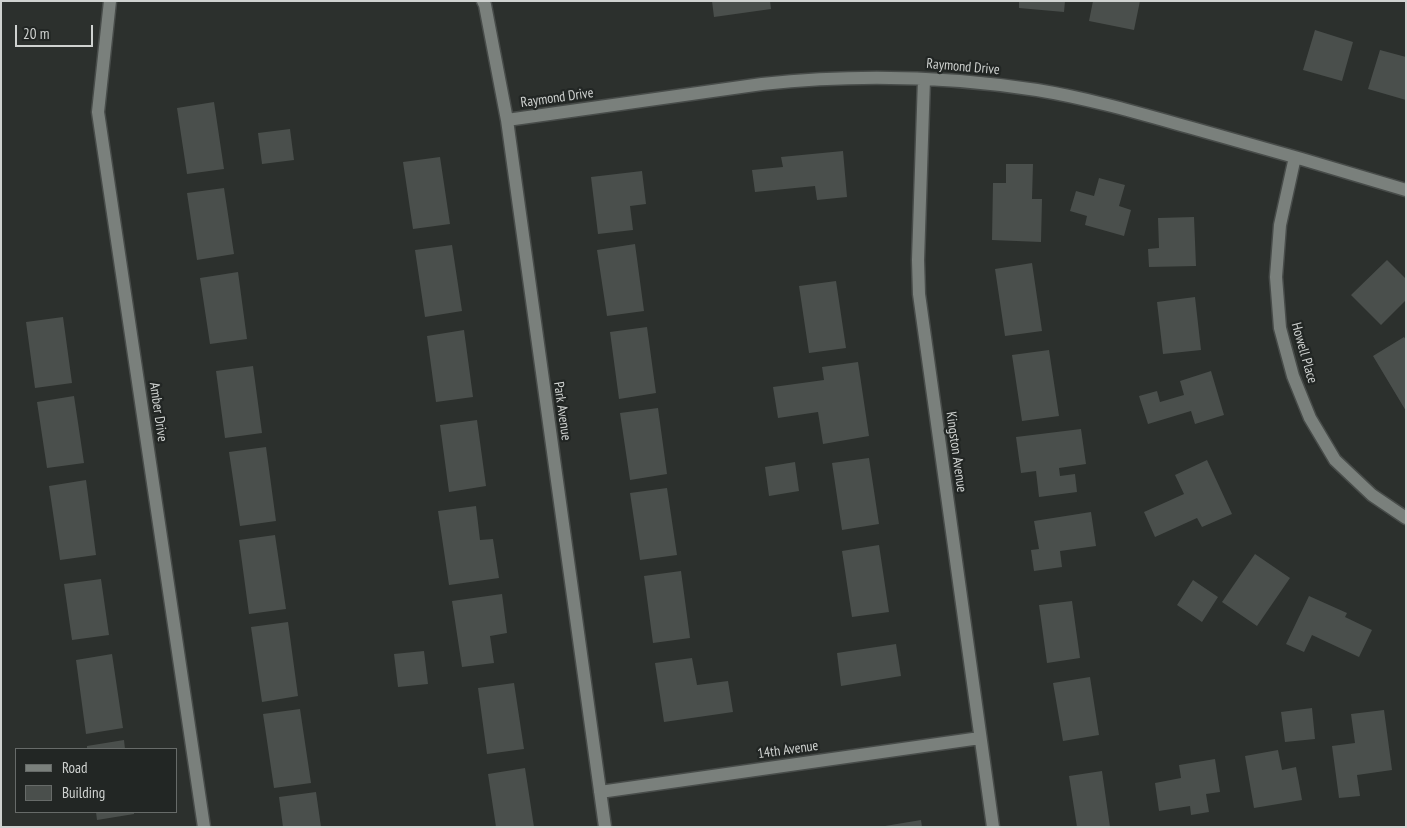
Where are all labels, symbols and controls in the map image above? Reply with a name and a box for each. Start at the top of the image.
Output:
scale bar [18,15,95,47]
text: 20 m [23,24,49,43]
street label: Raymond Drive [926,55,1000,79]
street label: Raymond Drive [520,85,594,111]
street label: Howell Place [1287,321,1321,385]
street label: Amber Drive [146,381,170,443]
street label: Park Avenue [550,381,574,441]
street label: Kingston Avenue [942,411,970,493]
street label: 14th Avenue [757,737,819,763]
legend [15,748,178,813]
text: Road [62,758,88,777]
text: Building [62,783,105,802]

